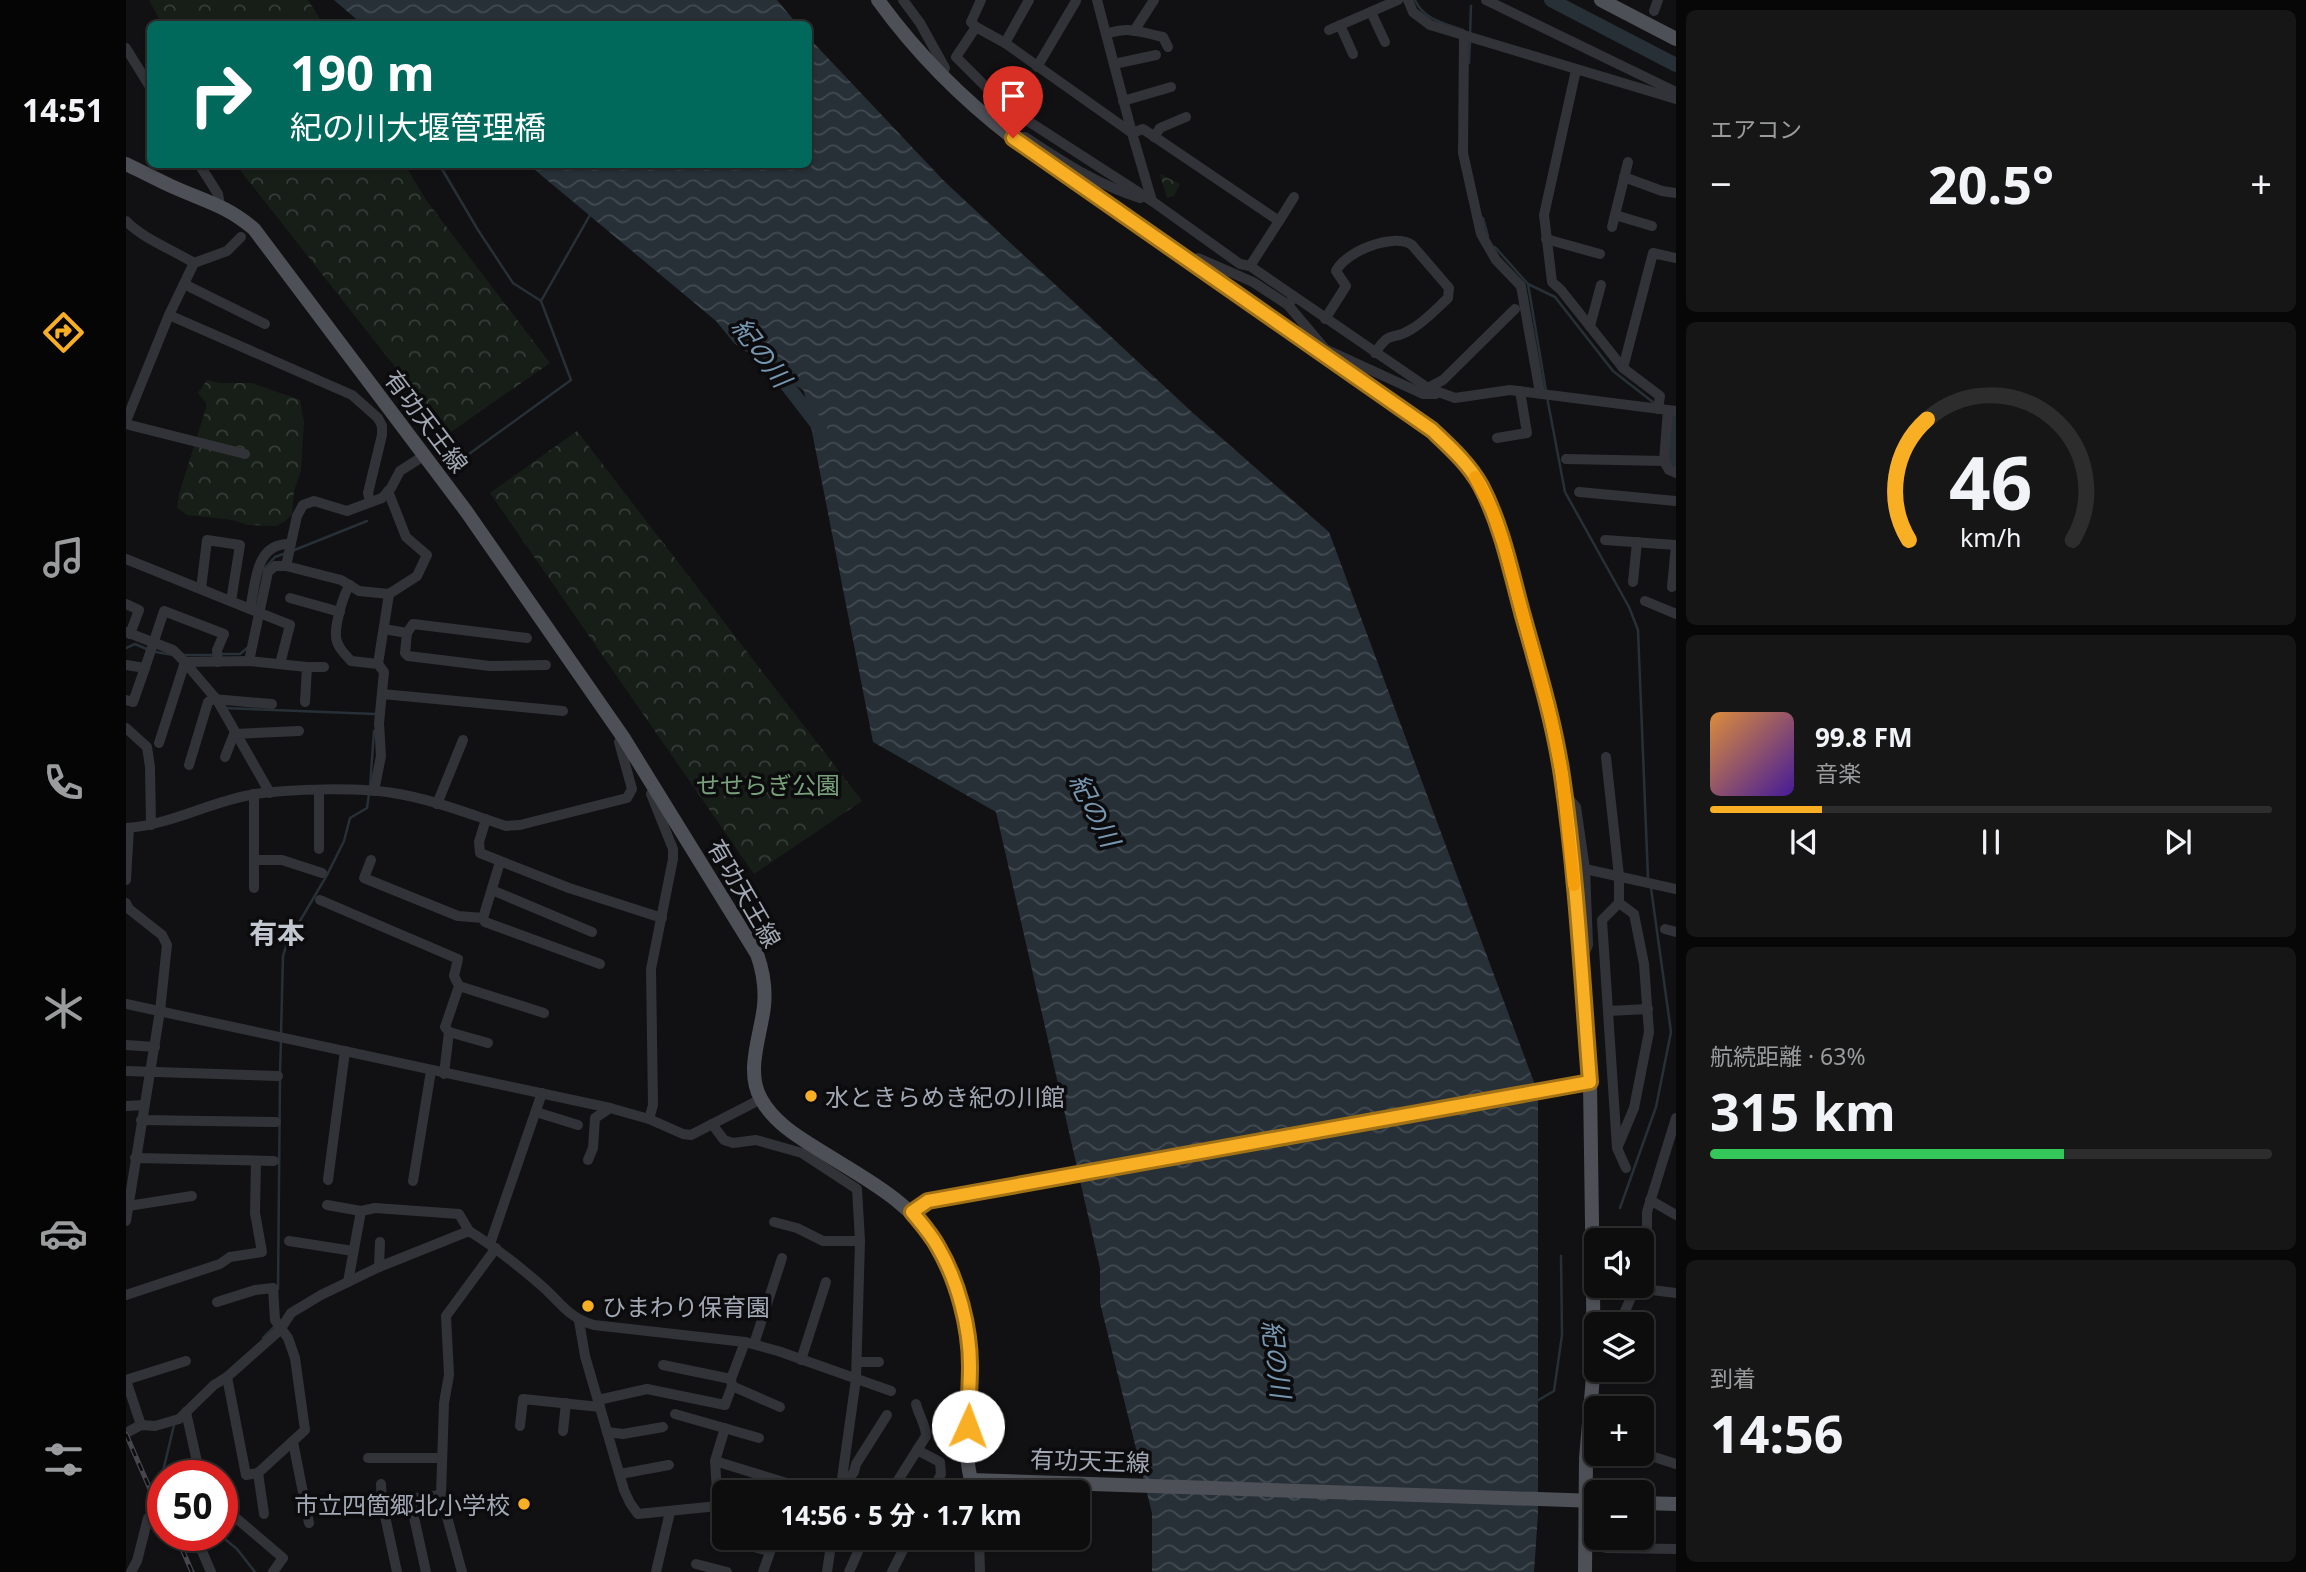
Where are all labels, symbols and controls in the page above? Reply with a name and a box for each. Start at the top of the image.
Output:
text: 190 m [290,39,435,105]
icon: right [175,49,266,140]
pin [983,66,1043,138]
icon: arrive [994,77,1032,115]
text: 14:51 [22,88,104,131]
text: 紀の川大堰管理橋 [290,105,546,148]
text: エアコン [1710,113,1802,145]
text: 20.5° [1928,148,2054,219]
text: − [1710,157,1732,209]
text: + [2250,157,2272,209]
icon: directions [39,308,88,357]
water label: 紀の川 [724,310,802,396]
street label: 有功天王線 [378,363,476,479]
text: 46 [1949,432,2033,531]
text: km/h [1960,519,2022,553]
icon: music [39,533,88,582]
text: 99.8 FM [1815,719,1912,755]
text: 音楽 [1815,757,1861,789]
icon: phone [39,758,88,807]
water label: 紀の川 [1061,767,1130,856]
park label: せせらぎ公園 [696,768,840,801]
icon: previous [1785,823,1823,861]
icon: pause [1972,823,2010,861]
icon: next [2159,823,2197,861]
street label: 有功天王線 [701,833,789,953]
district label: 有本 [249,913,305,951]
icon: climate [39,984,88,1033]
text: 航続距離 · 63% [1710,1040,1866,1072]
text: 315 km [1710,1075,1896,1146]
place label: 水ときらめき紀の川館 [825,1080,1065,1113]
marker: 水ときらめき紀の川館 [803,1088,819,1104]
icon: car [39,1209,88,1258]
map controls [1584,1228,1654,1550]
button: sound [1584,1228,1654,1298]
place label: ひまわり保育園 [602,1290,770,1323]
marker: ひまわり保育園 [580,1298,596,1314]
button: layers [1584,1312,1654,1382]
water label: 紀の川 [1254,1318,1300,1403]
text: 到着 [1710,1362,1756,1394]
position arrow [931,1389,1005,1463]
button: + [1584,1396,1654,1466]
text: 14:56 [1710,1397,1844,1468]
icon: filters [39,1435,88,1484]
street label: 有功天王線 [1029,1441,1151,1479]
speed limit sign: 50 [147,1460,238,1551]
button: − [1584,1480,1654,1550]
place label: 市立四箇郷北小学校 [294,1488,510,1521]
marker: 市立四箇郷北小学校 [516,1496,532,1512]
text: 14:56 · 5 分 · 1.7 km [780,1497,1022,1533]

